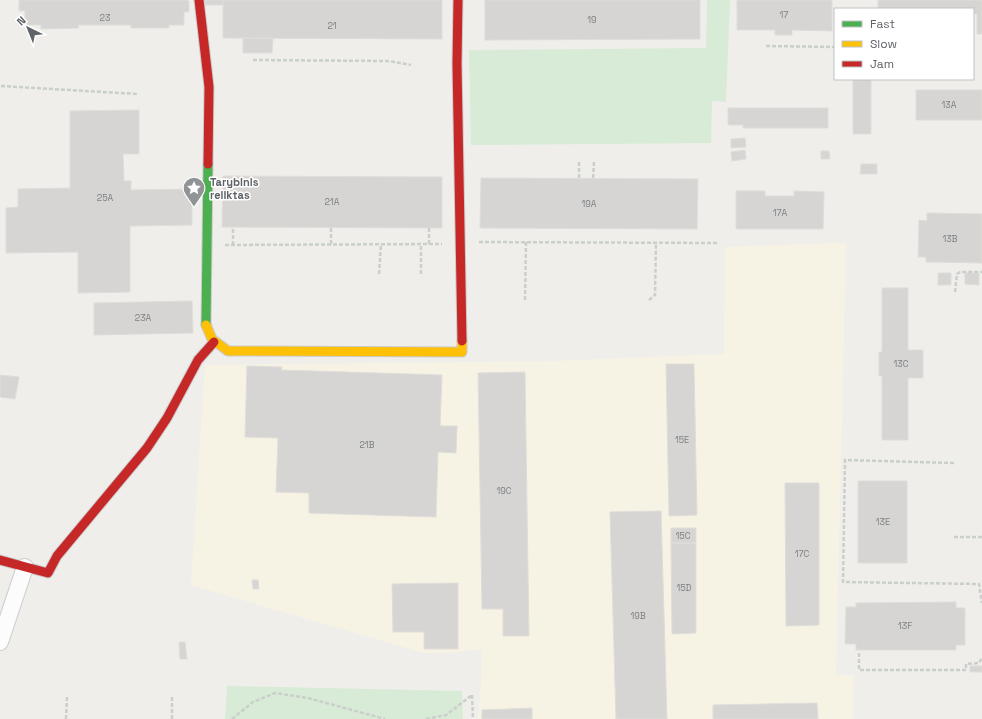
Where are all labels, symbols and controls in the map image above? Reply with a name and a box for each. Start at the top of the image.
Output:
north arrow [8,8,48,48]
legend [834,8,974,80]
house number: 17 [780,9,788,21]
house number: 23 [100,12,110,24]
text: N [14,13,29,28]
house number: 19 [587,14,597,26]
text: Fast [870,16,895,32]
house number: 21 [327,20,337,32]
text: Slow [870,36,897,52]
text: Jam [870,56,894,72]
house number: 13A [942,99,957,111]
place icon: Tarybinis reliktas [181,175,207,208]
place label: Tarybinis reliktas [210,175,259,202]
house number: 25A [97,192,114,204]
house number: 21A [325,196,340,208]
house number: 19A [582,198,597,210]
house number: 17A [773,207,788,219]
house number: 13B [942,233,958,245]
house number: 23A [135,312,152,324]
house number: 13C [894,358,909,370]
house number: 15E [675,434,689,446]
house number: 21B [359,439,375,451]
house number: 19C [496,485,512,497]
house number: 13E [876,516,890,528]
house number: 15C [676,530,691,542]
house number: 17C [795,548,810,560]
house number: 15D [676,582,692,594]
house number: 19B [630,610,646,622]
house number: 13F [898,620,912,632]

